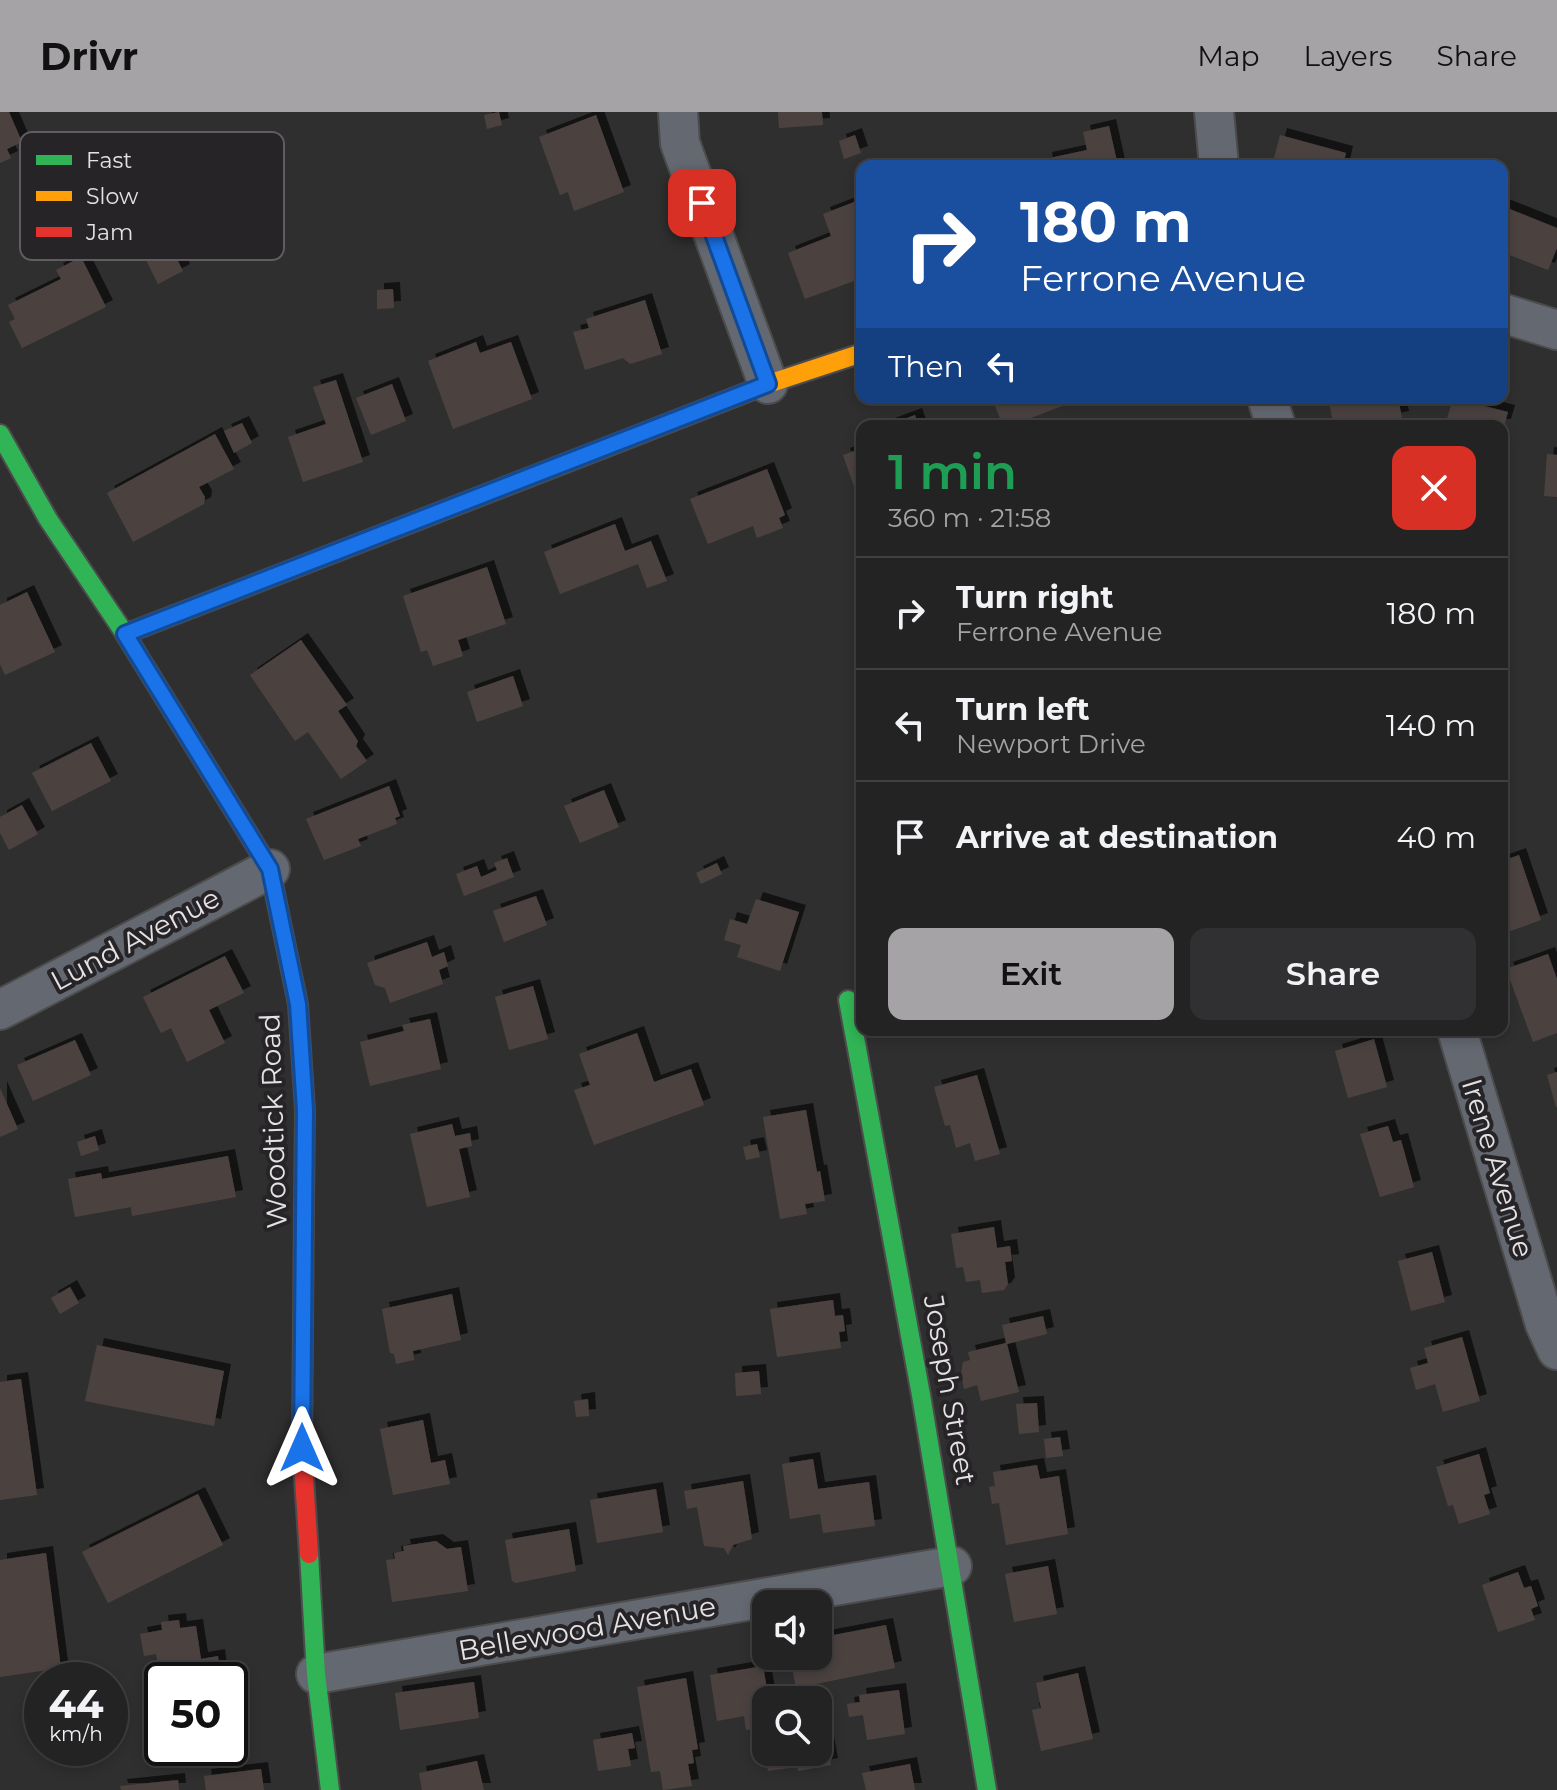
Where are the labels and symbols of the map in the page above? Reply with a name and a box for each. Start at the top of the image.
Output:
legend [20,132,284,260]
text: Fast [86,147,132,174]
pin [668,169,736,237]
text: Slow [86,183,139,210]
text: Jam [85,219,133,246]
street label: Lund Avenue [45,880,225,998]
street label: Woodtick Road [252,1013,294,1229]
street label: Irene Avenue [1455,1075,1541,1261]
street label: Joseph Street [916,1291,983,1488]
position arrow [260,1406,344,1490]
street label: Bellewood Avenue [456,1589,718,1667]
speed limit sign: 50 [144,1662,248,1766]

